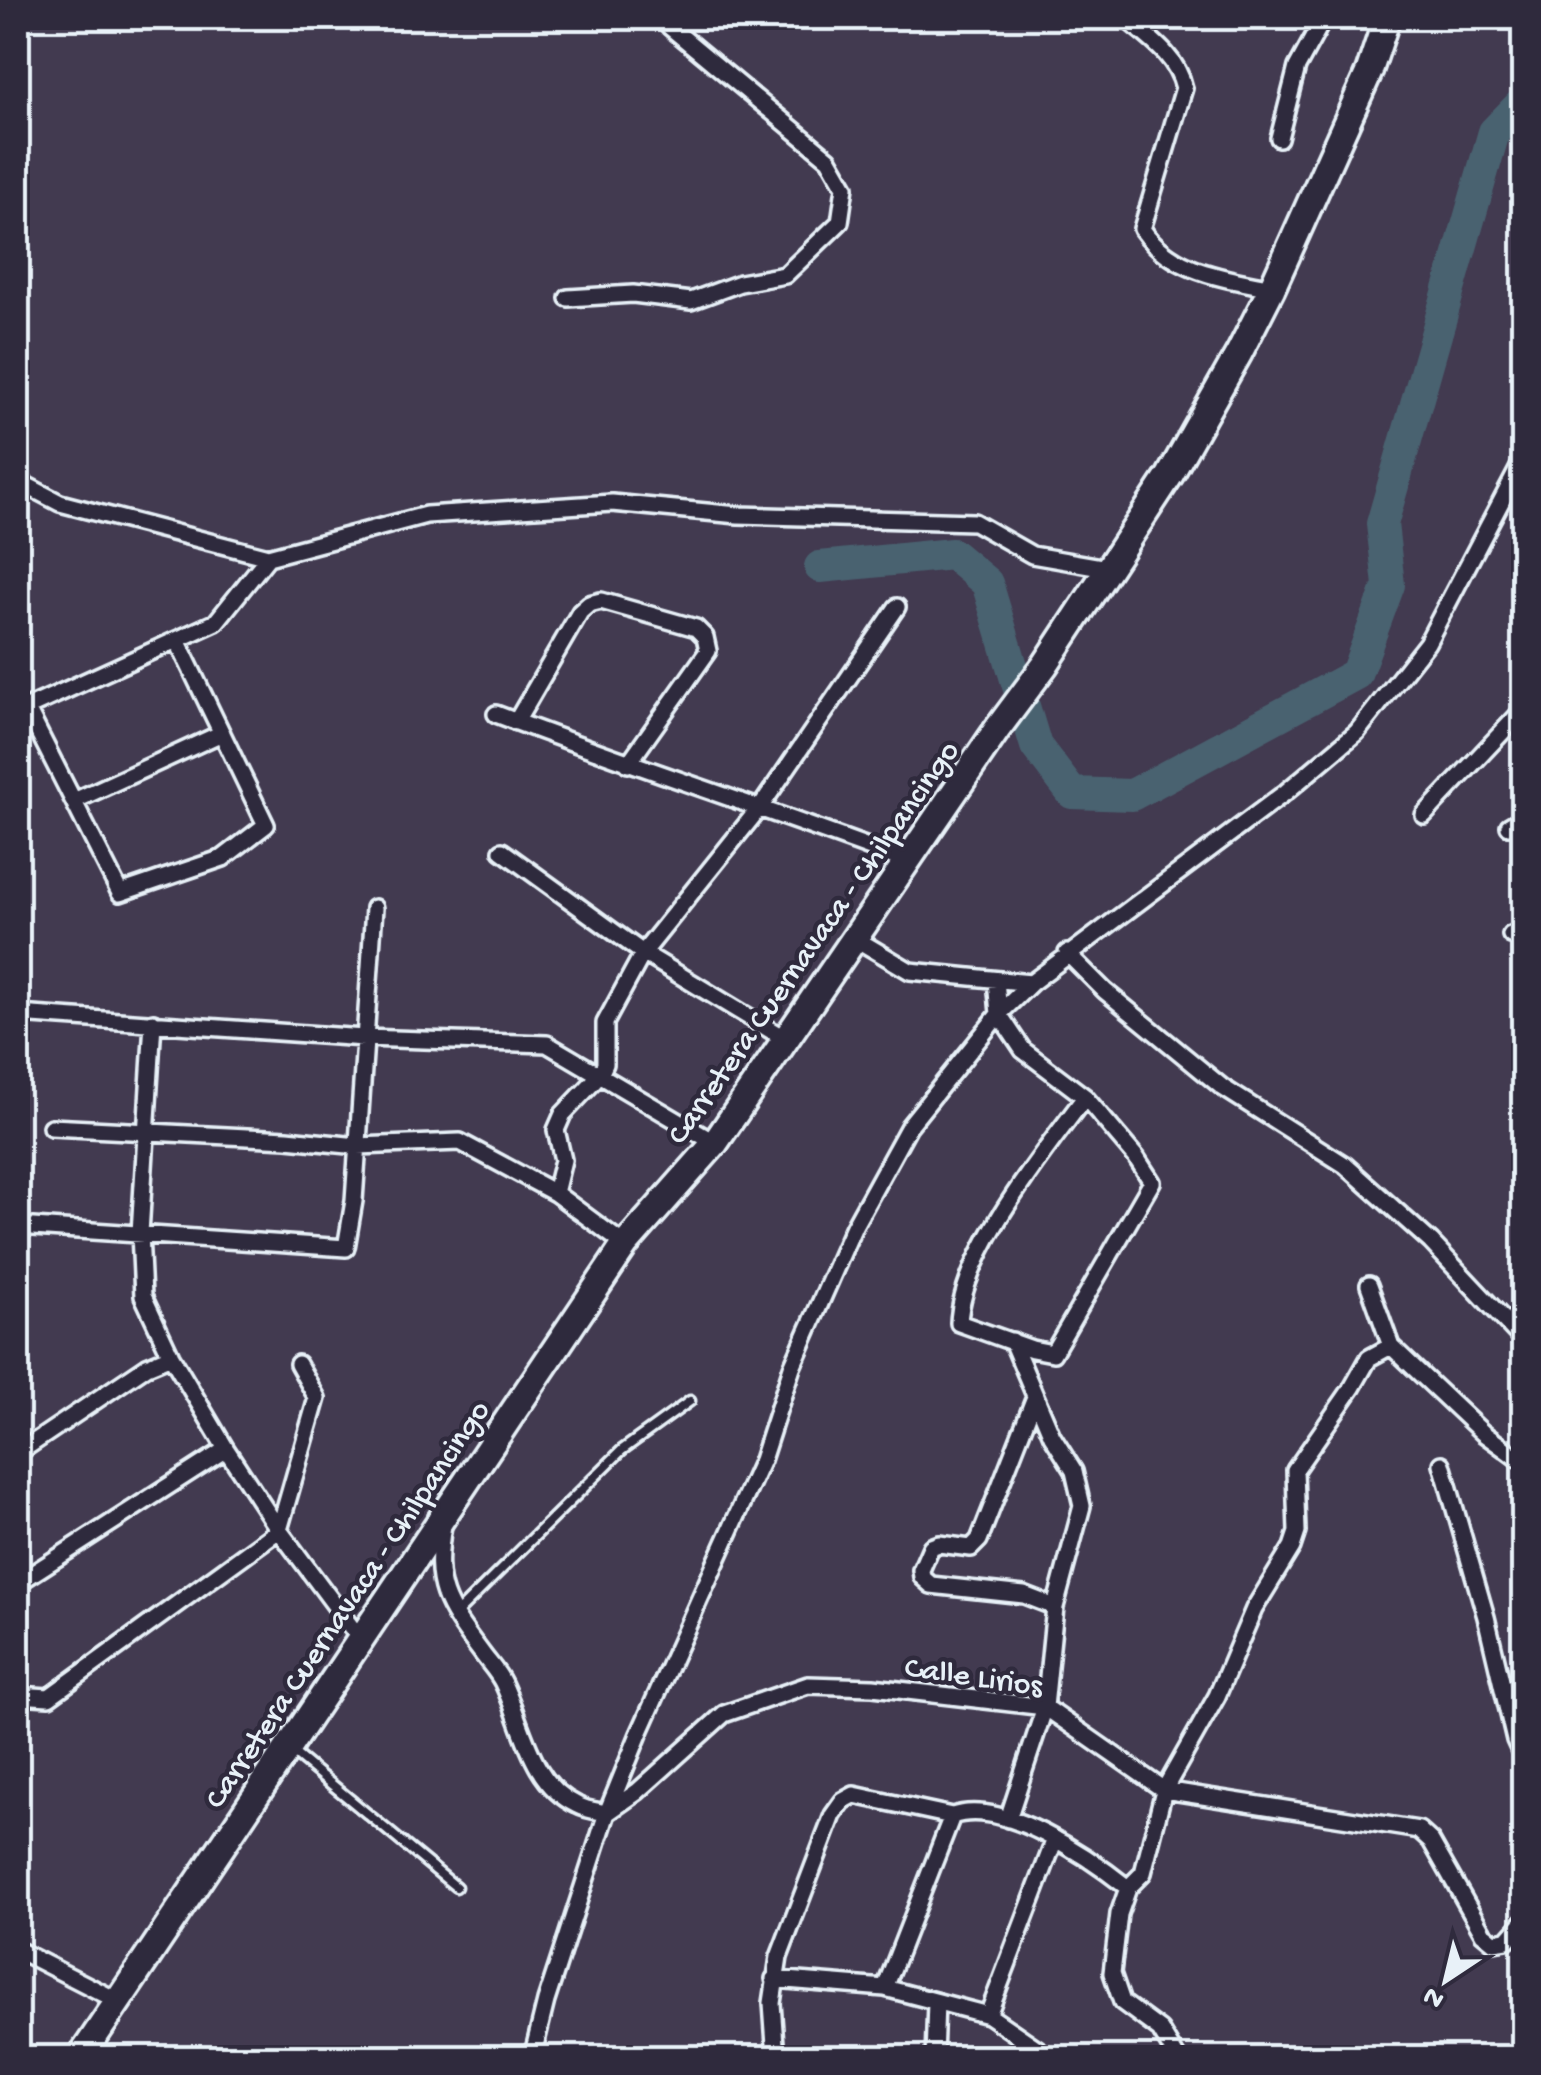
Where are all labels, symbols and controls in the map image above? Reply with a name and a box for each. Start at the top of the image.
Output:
street label: Carretera Cuernavaca - Chilpancingo [661,735,970,1153]
street label: Carretera Cuernavaca - Chilpancingo [198,1394,500,1817]
street label: Calle Lirios [902,1650,1046,1708]
north arrow [1396,1930,1496,2030]
text: N [1417,1978,1451,2016]

